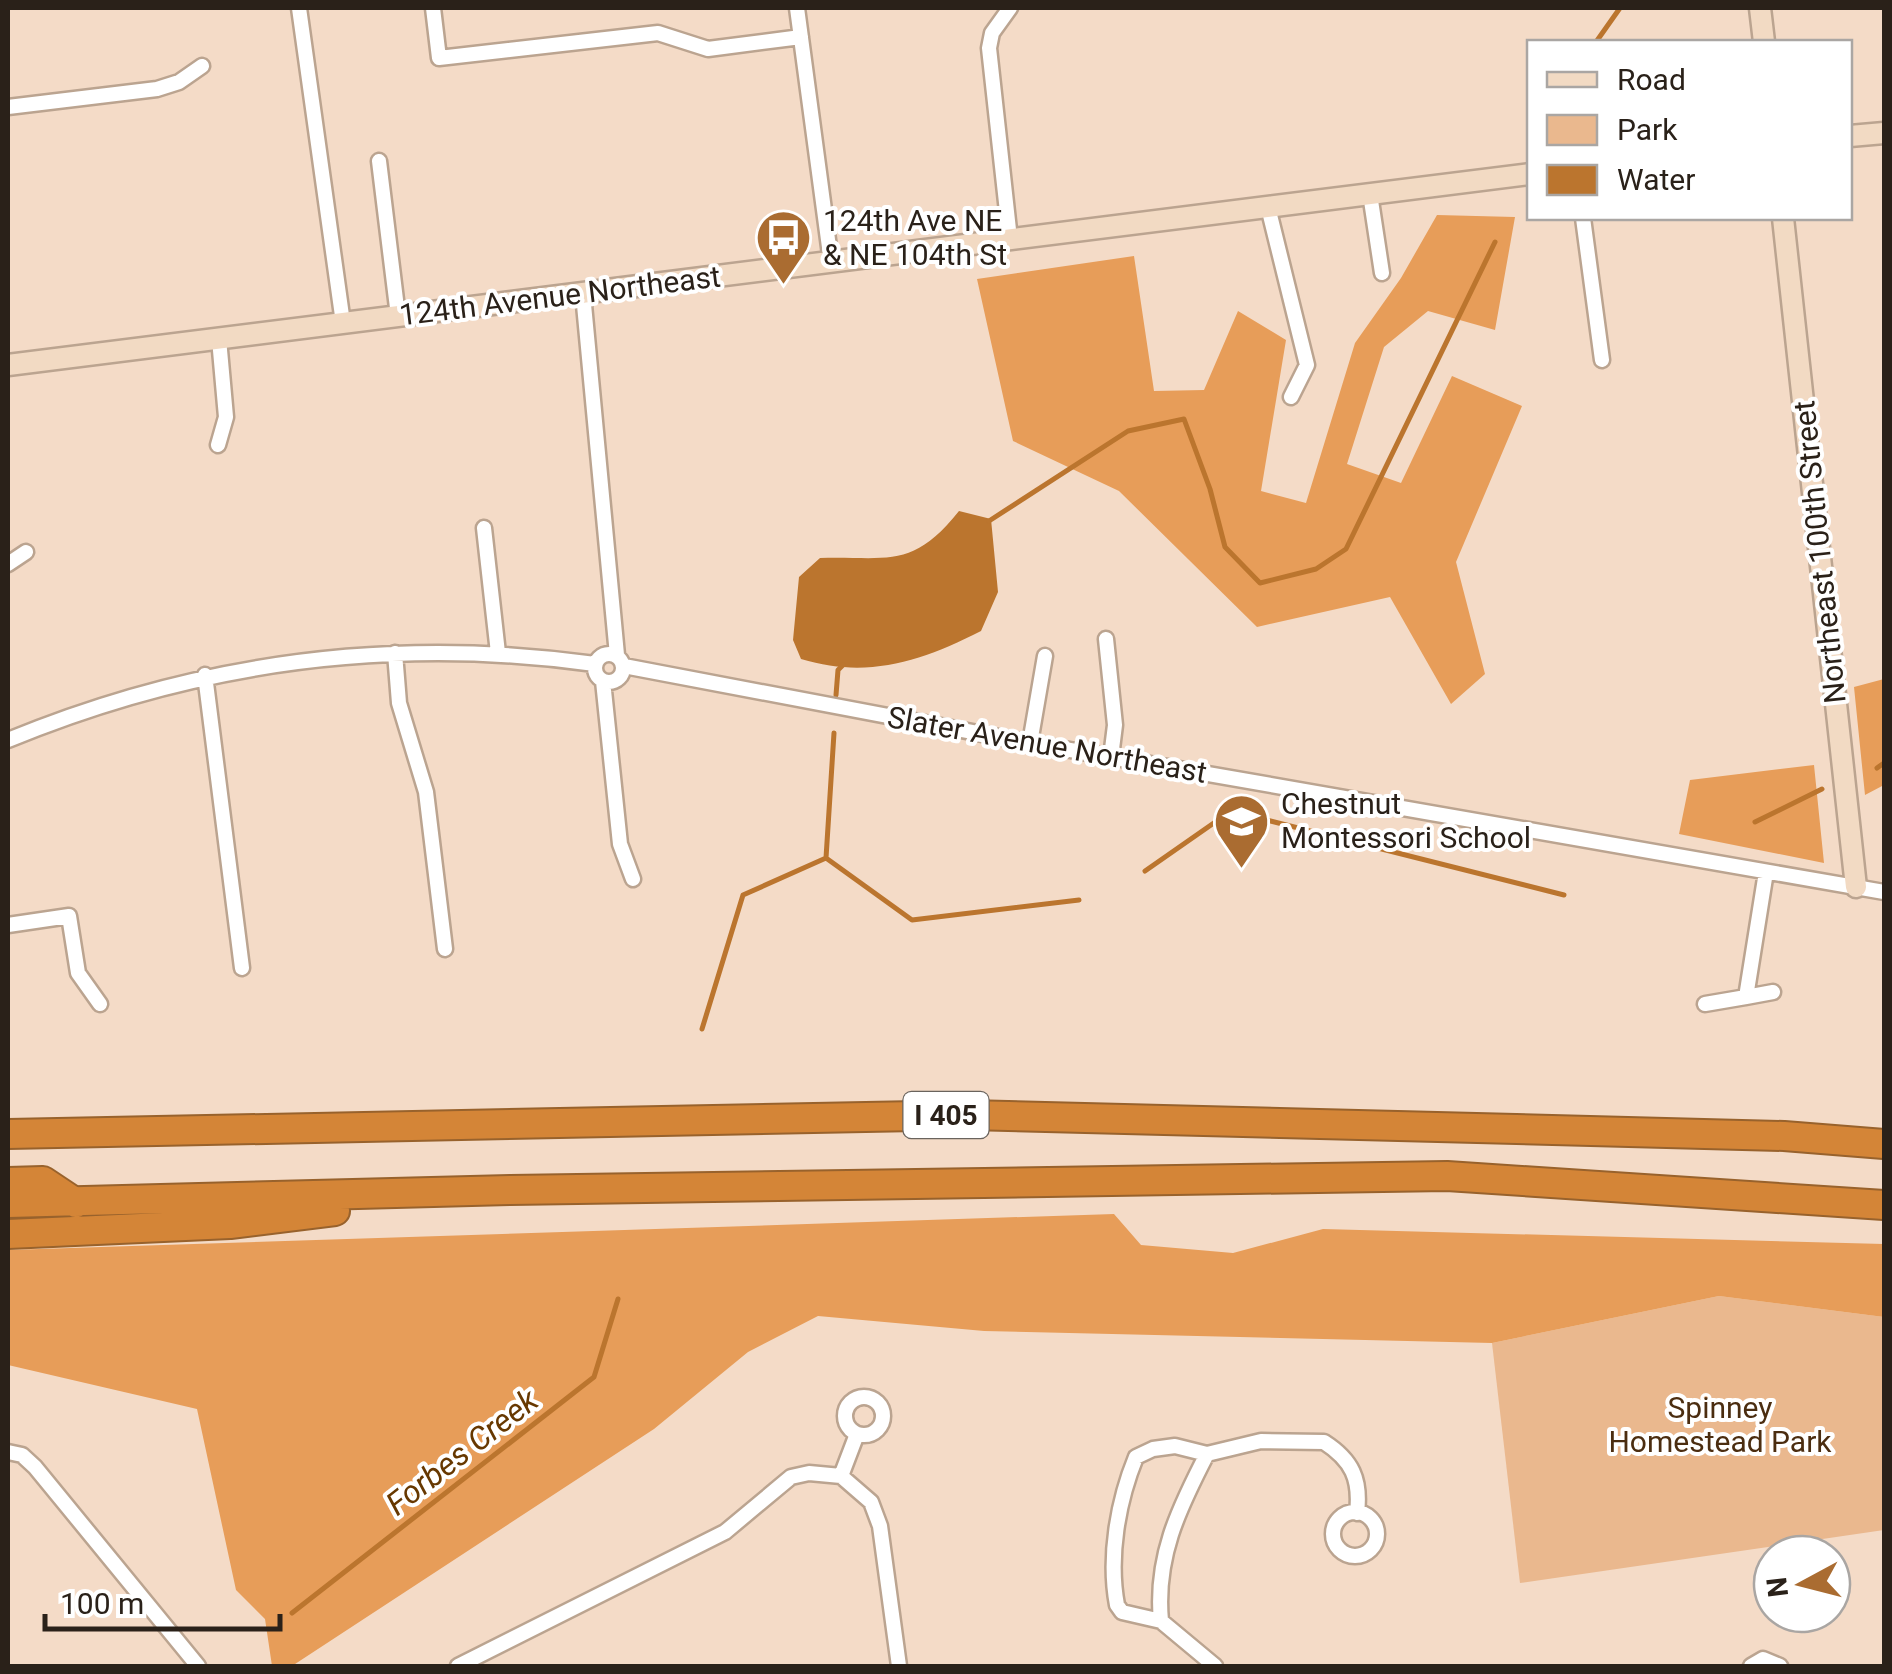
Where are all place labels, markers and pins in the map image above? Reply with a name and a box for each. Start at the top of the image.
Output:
place label: 124th Ave NE & NE 104th St [823,203,1007,272]
bus stop icon: 124th Ave NE & NE 104th St [754,208,814,287]
place label: Chestnut Montessori School [1281,786,1531,855]
school or university icon: Chestnut Montessori School [1212,791,1272,870]

